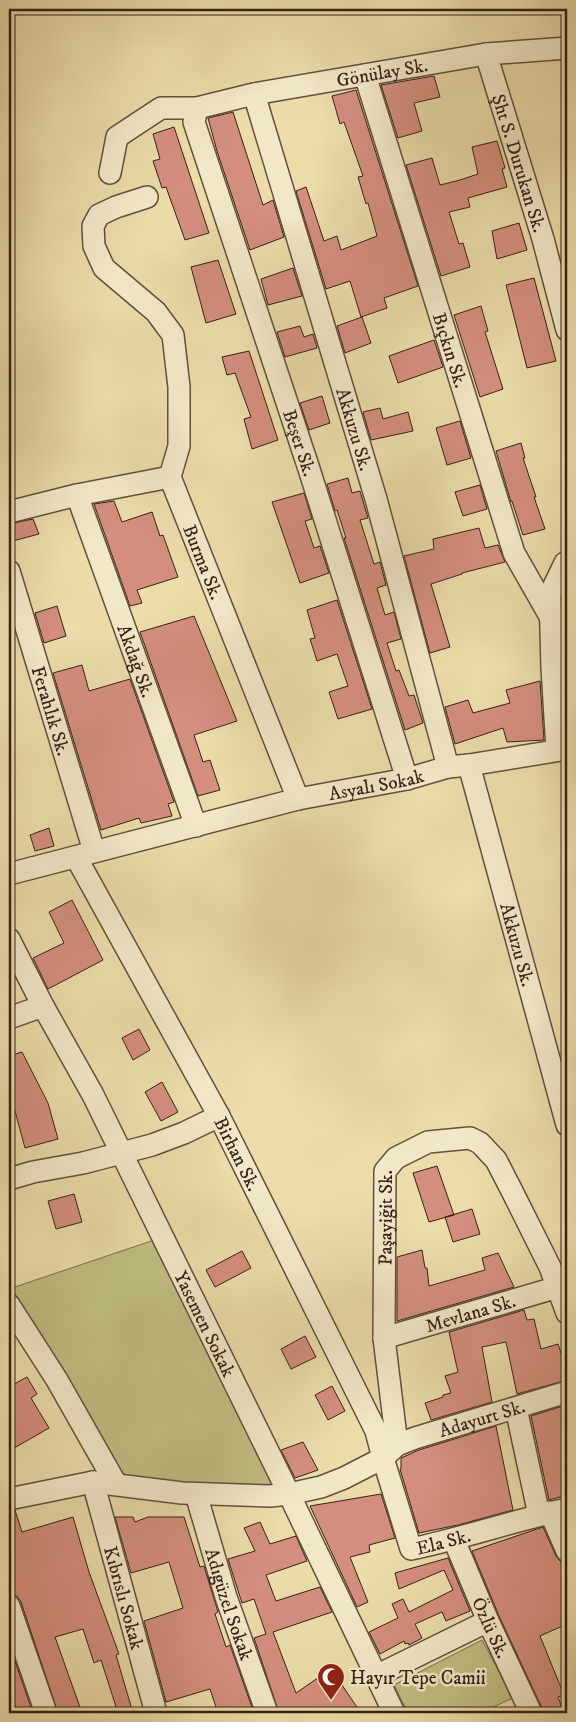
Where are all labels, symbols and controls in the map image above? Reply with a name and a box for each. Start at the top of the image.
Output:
street label: Gönülay Sk. [335,54,430,93]
street label: Şht S. Durukan Sk. [486,91,550,235]
street label: Bıçkın Sk. [427,310,472,391]
street label: Akkuzu Sk. [330,385,377,474]
street label: Beşer Sk. [277,407,321,479]
street label: Burma Sk. [177,522,227,603]
street label: Akdağ Sk. [111,621,159,701]
street label: Ferahlık Sk. [26,664,74,759]
street label: Asyalı Sokak [327,765,427,806]
street label: Akkuzu Sk. [494,901,539,989]
street label: Birhan Sk. [208,1114,265,1195]
street label: Paşayiğit Sk. [374,1170,398,1266]
street label: Yasemen Sokak [168,1268,240,1382]
street label: Mevlana Sk. [423,1290,519,1338]
street label: Adayurt Sk. [436,1395,528,1443]
street label: Ela Sk. [414,1525,473,1561]
street label: Kıbrıslı Sokak [98,1544,148,1653]
street label: Adıgüzel Sokak [199,1545,258,1664]
street label: Özlü Sk. [466,1594,514,1662]
mosque icon: Hayır Tepe Camii [316,1662,346,1701]
place label: Hayır Tepe Camii [350,1667,486,1690]

